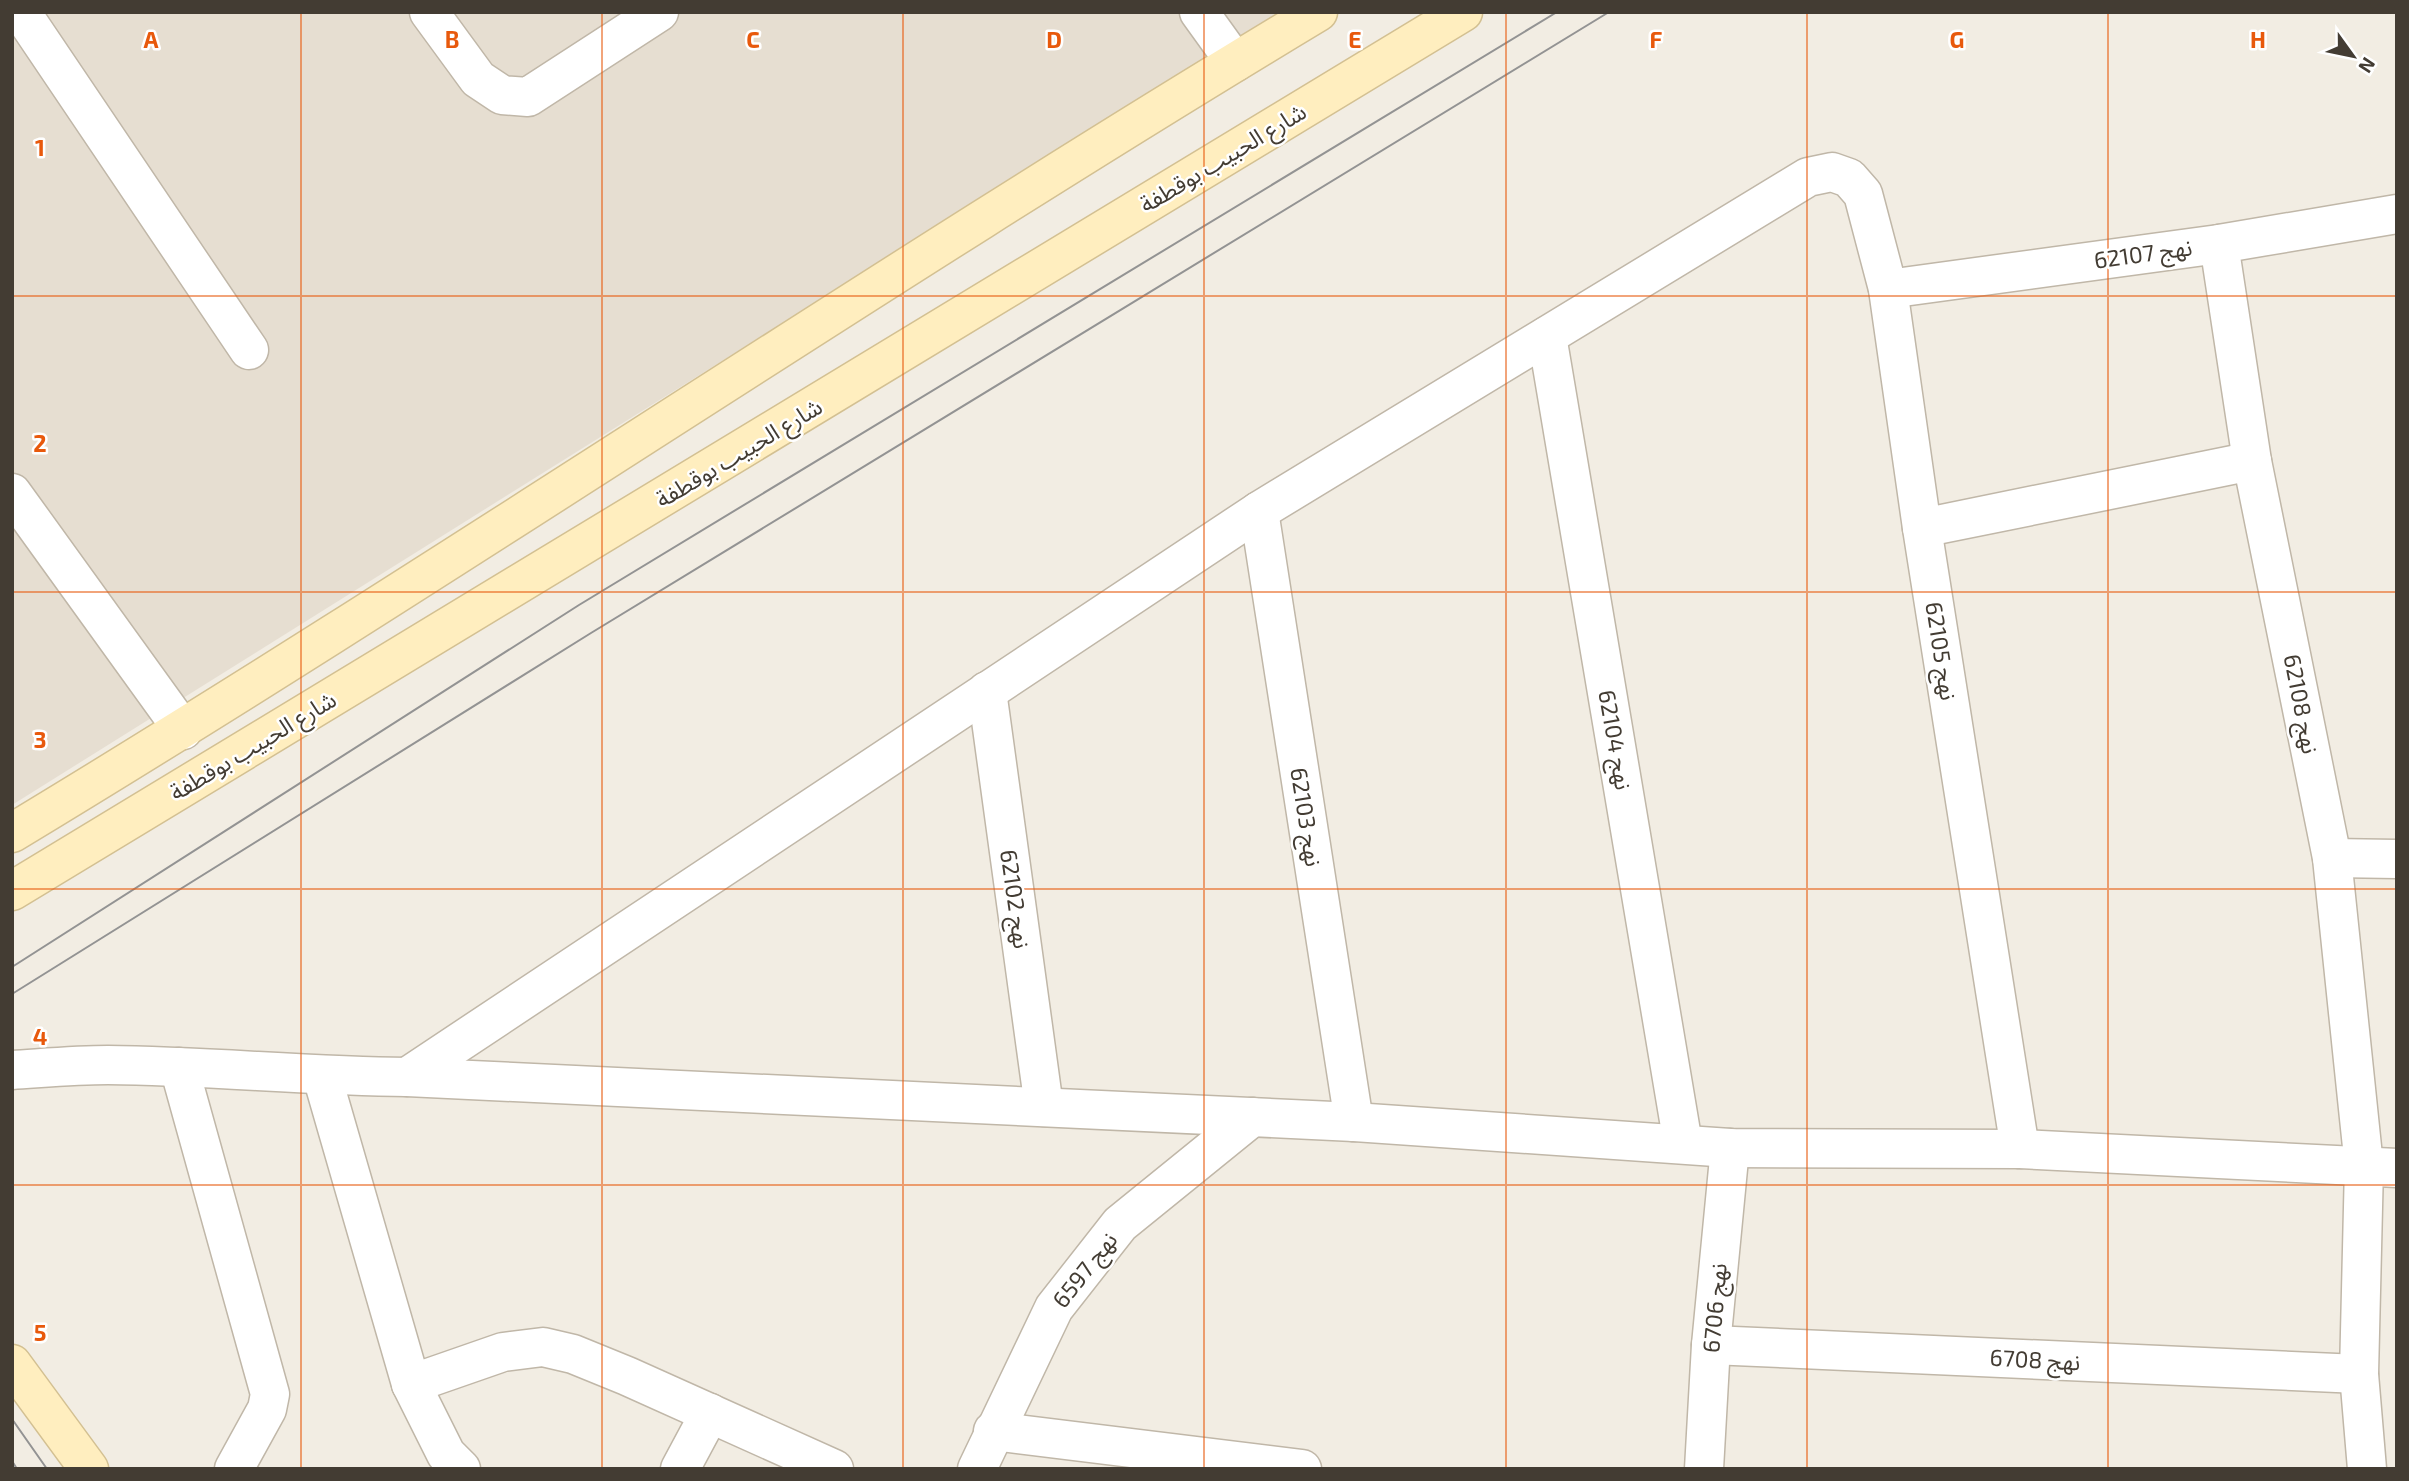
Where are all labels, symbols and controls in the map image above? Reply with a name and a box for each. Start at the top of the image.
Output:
north arrow [2318,21,2388,91]
text: A [143,25,159,53]
text: B [445,25,459,53]
text: C [746,25,760,53]
text: D [1046,25,1062,53]
text: E [1348,25,1362,53]
text: F [1650,25,1663,53]
text: G [1950,25,1964,53]
text: H [2250,25,2266,53]
text: N [2354,54,2381,78]
street label: شارع الحبيب بوقطفة [1134,96,1313,221]
text: 1 [35,133,45,161]
street label: نهج 62107 [2092,232,2194,278]
street label: شارع الحبيب بوقطفة [650,391,829,516]
text: 2 [33,429,47,457]
street label: نهج 62105 [1916,600,1964,703]
street label: نهج 62108 [2275,652,2325,757]
street label: شارع الحبيب بوقطفة [164,684,343,809]
street label: نهج 62104 [1589,688,1639,793]
text: 3 [33,725,47,753]
street label: نهج 62103 [1281,765,1329,869]
street label: نهج 62102 [991,847,1037,951]
text: 4 [33,1022,47,1050]
street label: نهج 6597 [1046,1226,1126,1315]
street label: نهج 6706 [1696,1262,1736,1354]
text: 5 [34,1318,46,1346]
street label: نهج 6708 [1989,1343,2081,1379]

